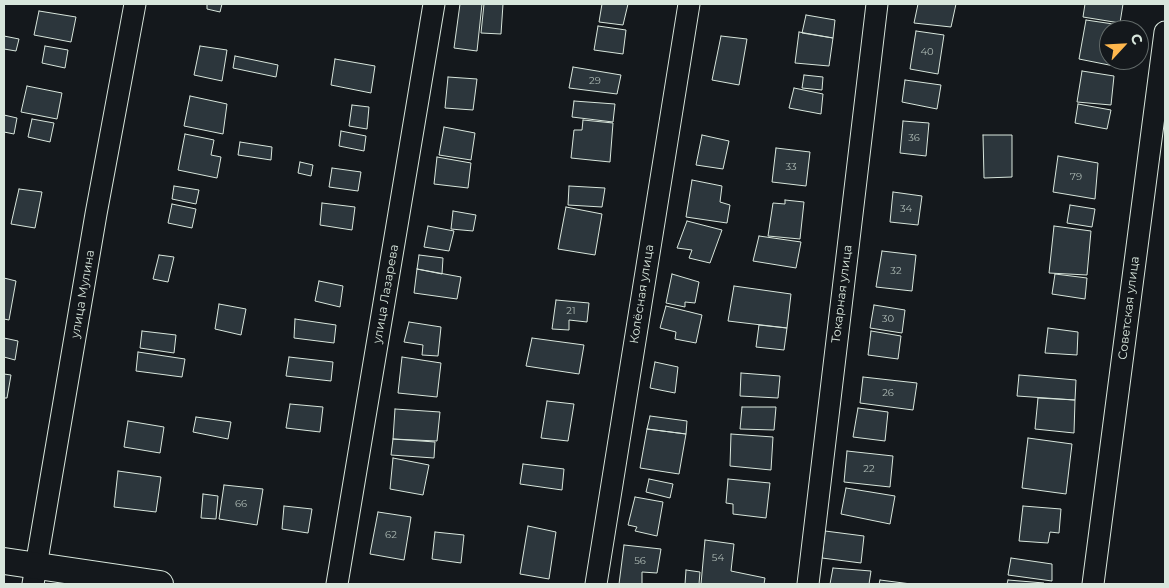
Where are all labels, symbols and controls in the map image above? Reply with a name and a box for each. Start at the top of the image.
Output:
north arrow [1099,20,1149,70]
text: С [1126,31,1147,47]
house number: 40 [920,46,934,58]
house number: 29 [589,75,601,87]
house number: 36 [908,132,920,144]
house number: 33 [785,161,797,173]
house number: 79 [1070,171,1082,183]
house number: 34 [900,203,912,215]
street label: улица Лазарева [370,243,402,345]
street label: Колёсная улица [627,243,657,345]
street label: Токарная улица [829,244,855,344]
street label: улица Мулина [68,249,98,339]
street label: Советская улица [1116,255,1142,361]
house number: 32 [890,265,902,277]
house number: 21 [566,305,576,317]
house number: 30 [882,313,894,325]
house number: 26 [882,387,894,399]
house number: 22 [863,463,875,475]
house number: 66 [235,498,247,510]
house number: 62 [385,529,397,541]
house number: 54 [712,552,724,564]
house number: 56 [634,555,646,567]

